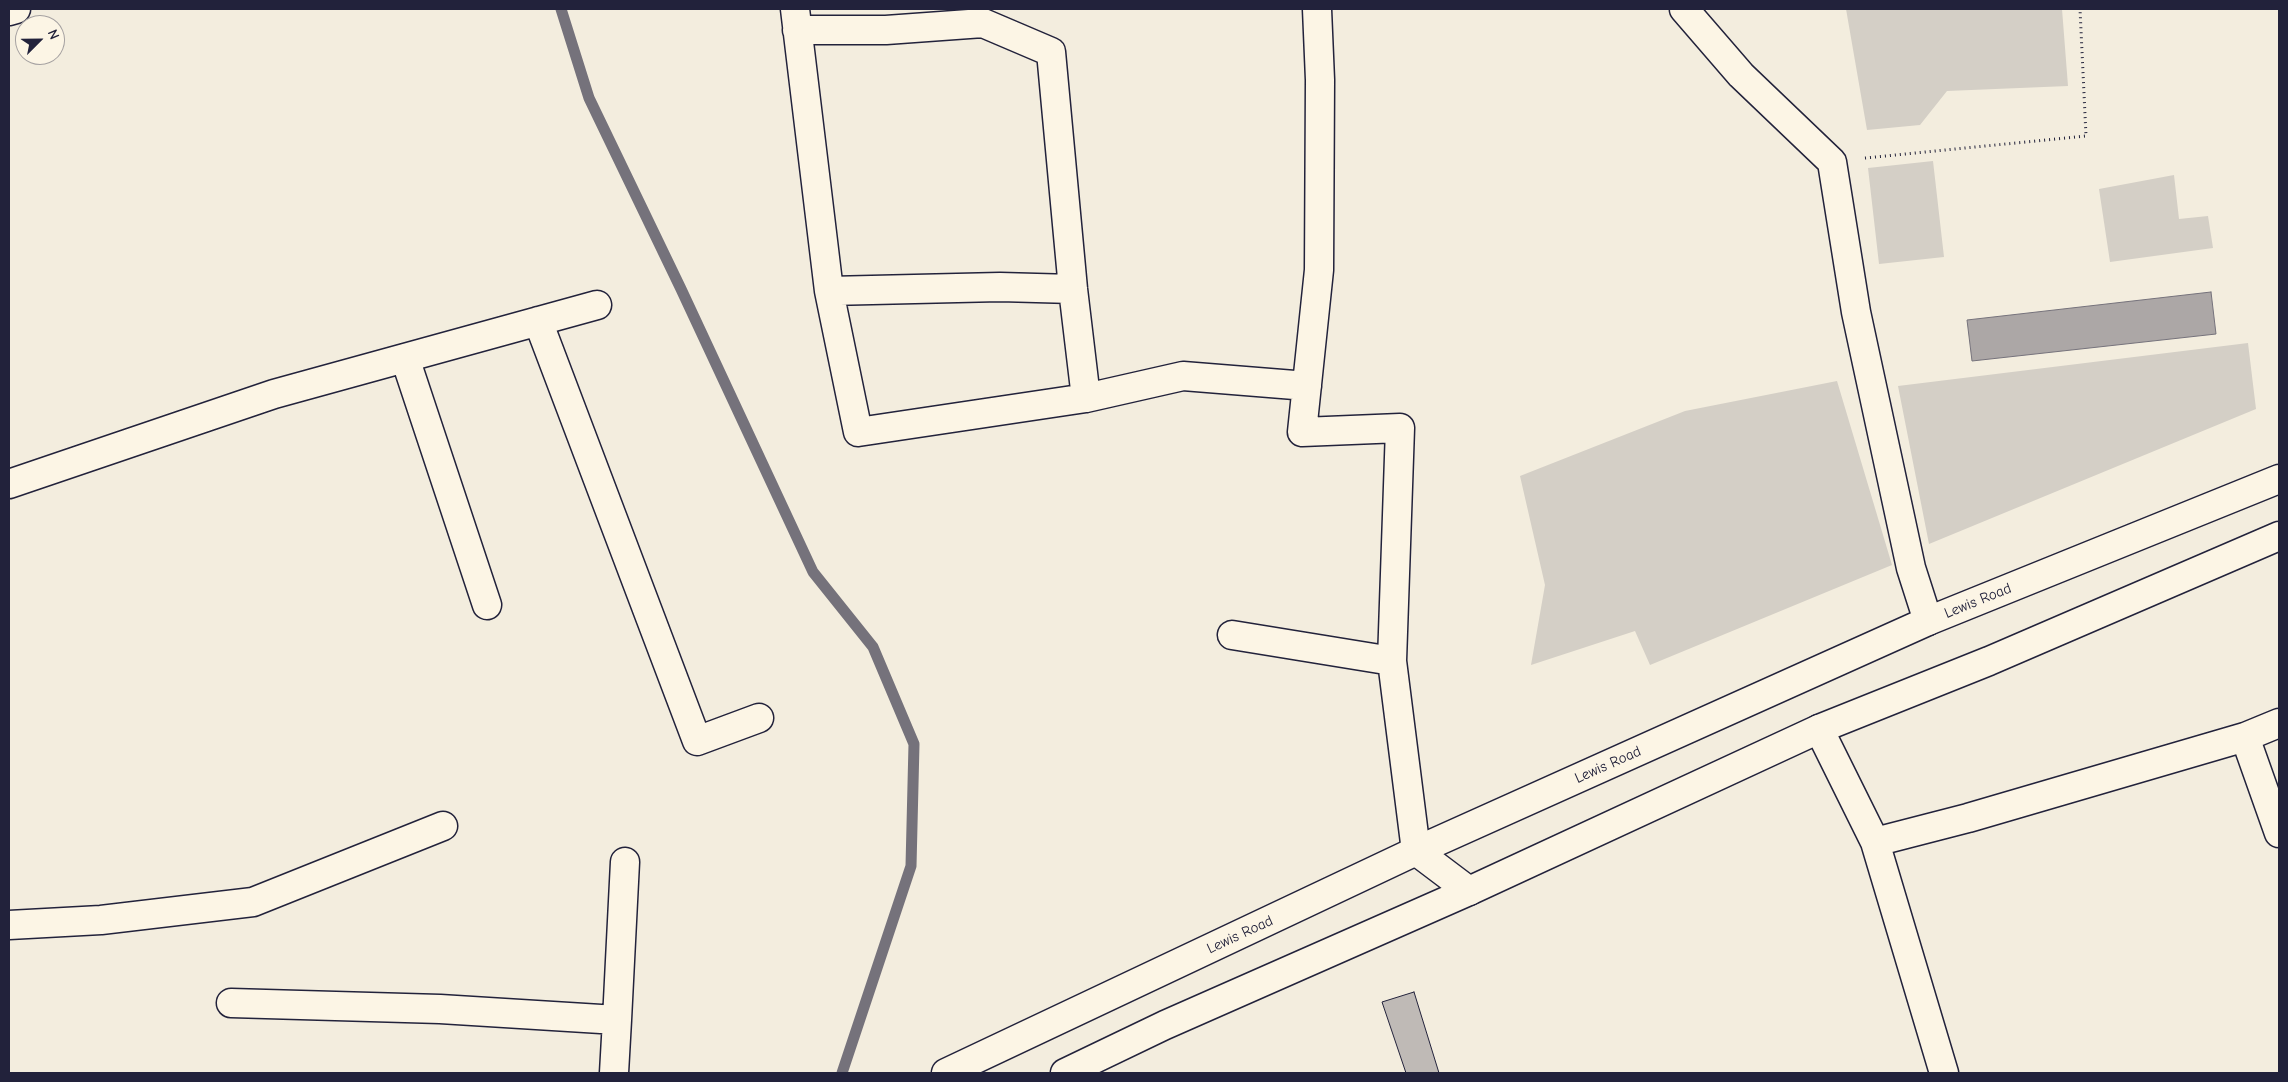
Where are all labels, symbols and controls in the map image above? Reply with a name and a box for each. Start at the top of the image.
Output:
north arrow [15,15,65,65]
text: N [44,27,63,42]
street label: Lewis Road [1942,579,2014,623]
street label: Lewis Road [1572,742,1644,788]
street label: Lewis Road [1204,912,1276,958]

